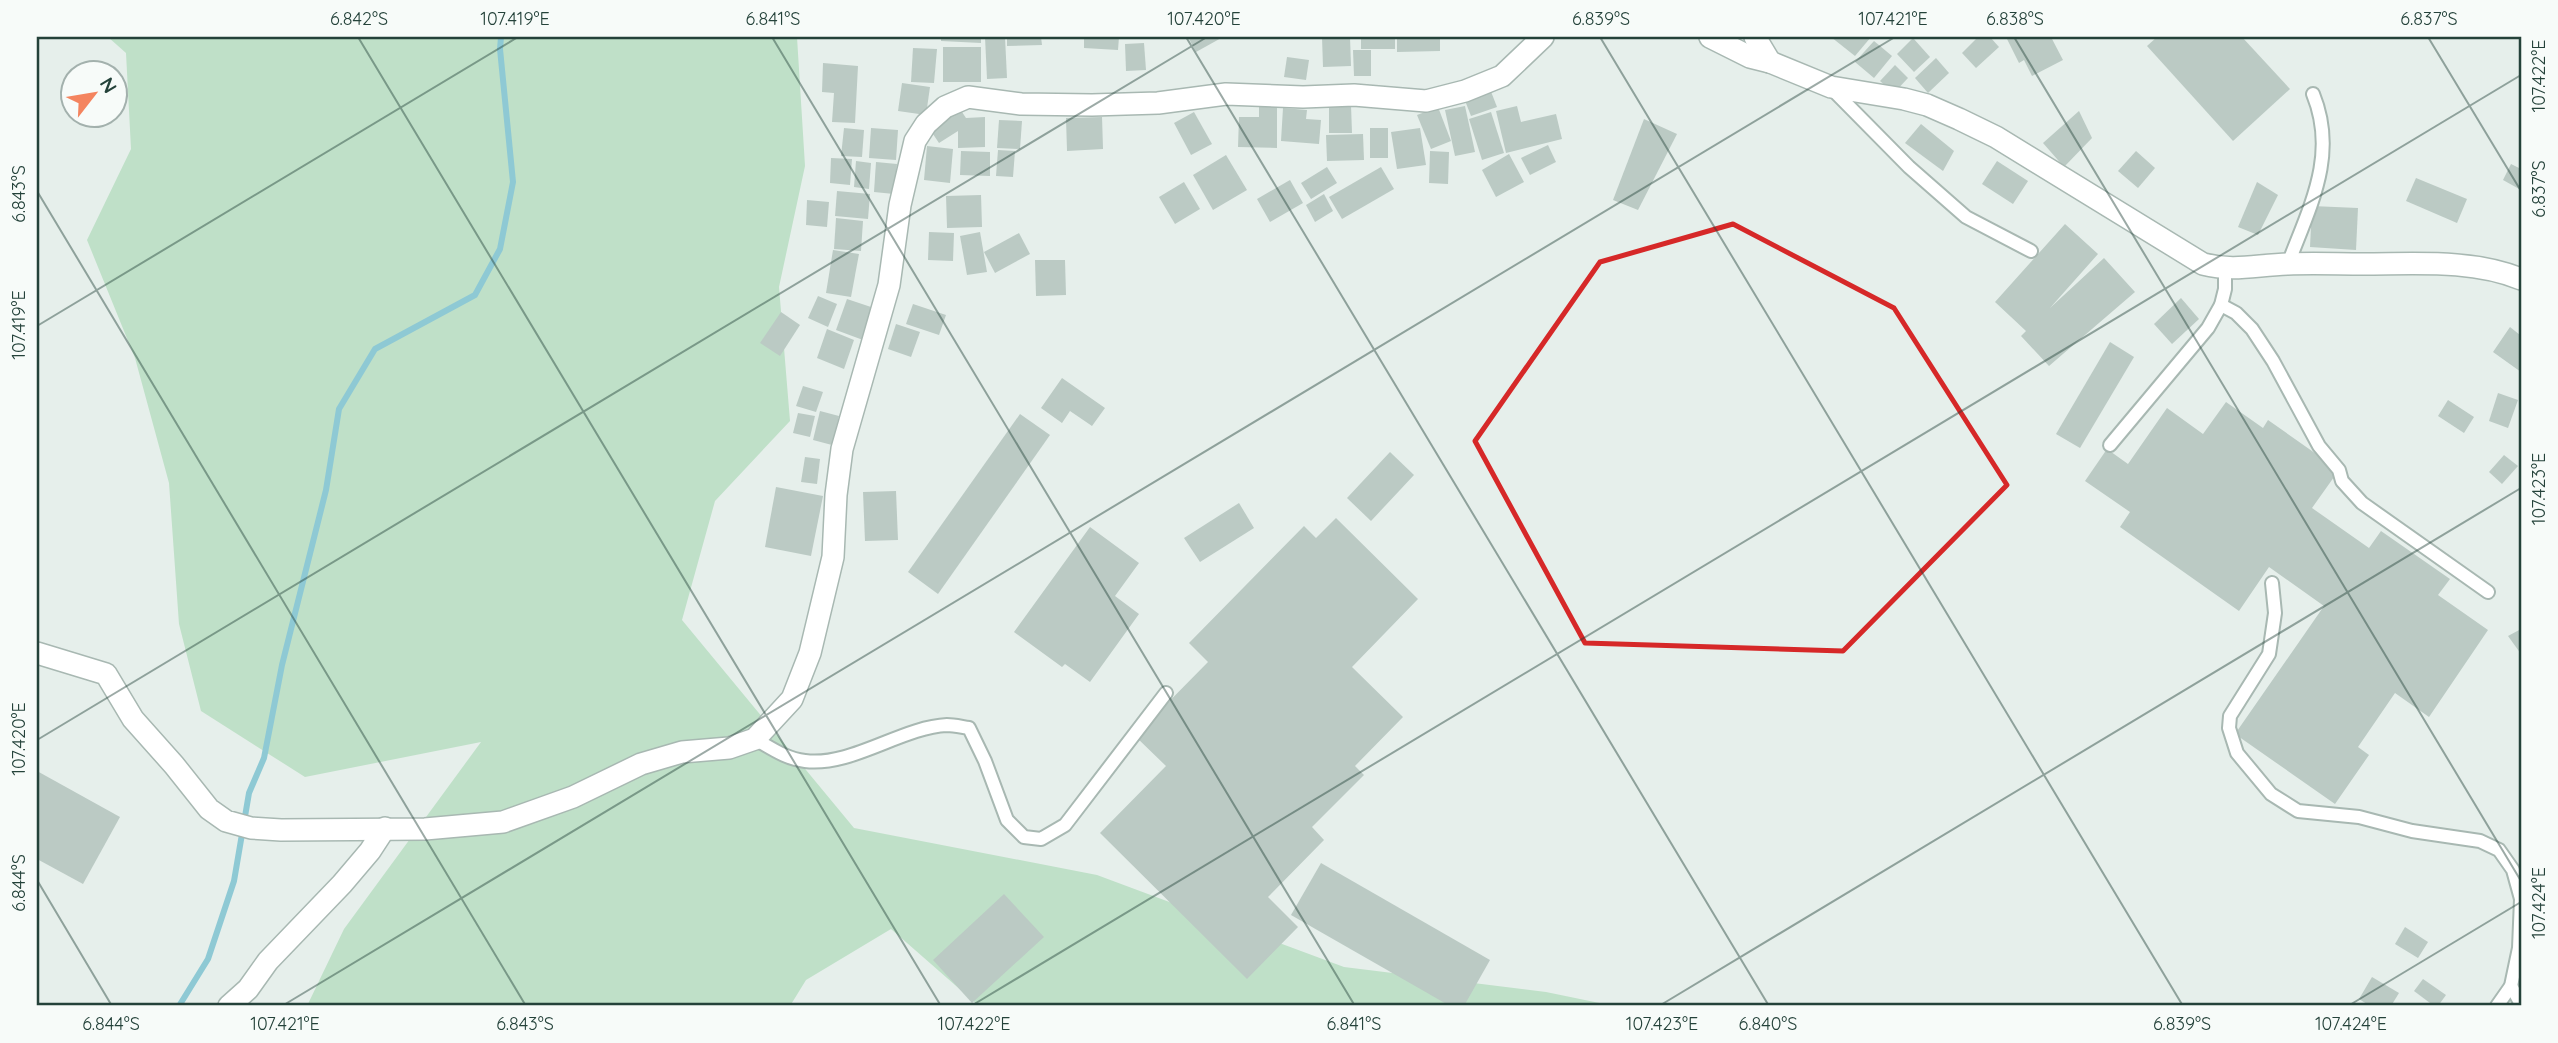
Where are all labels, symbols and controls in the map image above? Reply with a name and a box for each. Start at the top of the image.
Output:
text: 6.842°S [330,7,388,30]
text: 107.419°E [480,7,550,30]
text: 6.841°S [746,7,800,30]
text: 107.420°E [1167,7,1241,30]
text: 6.839°S [1572,7,1630,30]
text: 107.421°E [1858,7,1928,30]
text: 6.838°S [1986,7,2044,30]
text: 6.837°S [2400,7,2458,30]
text: 107.422°E [2527,40,2550,112]
north arrow [60,60,130,130]
text: N [95,73,122,97]
text: 6.837°S [2527,160,2550,218]
text: 6.843°S [7,165,30,223]
text: 107.419°E [7,290,30,360]
text: 107.423°E [2527,453,2550,525]
text: 107.420°E [7,702,30,776]
text: 6.844°S [7,854,30,912]
text: 107.424°E [2527,867,2550,939]
text: 6.844°S [82,1012,140,1035]
text: 107.421°E [250,1012,320,1035]
text: 6.843°S [496,1012,554,1035]
text: 107.422°E [938,1012,1010,1035]
text: 6.841°S [1327,1012,1381,1035]
text: 107.423°E [1626,1012,1698,1035]
text: 6.840°S [1739,1012,1797,1035]
text: 6.839°S [2153,1012,2211,1035]
text: 107.424°E [2315,1012,2387,1035]

